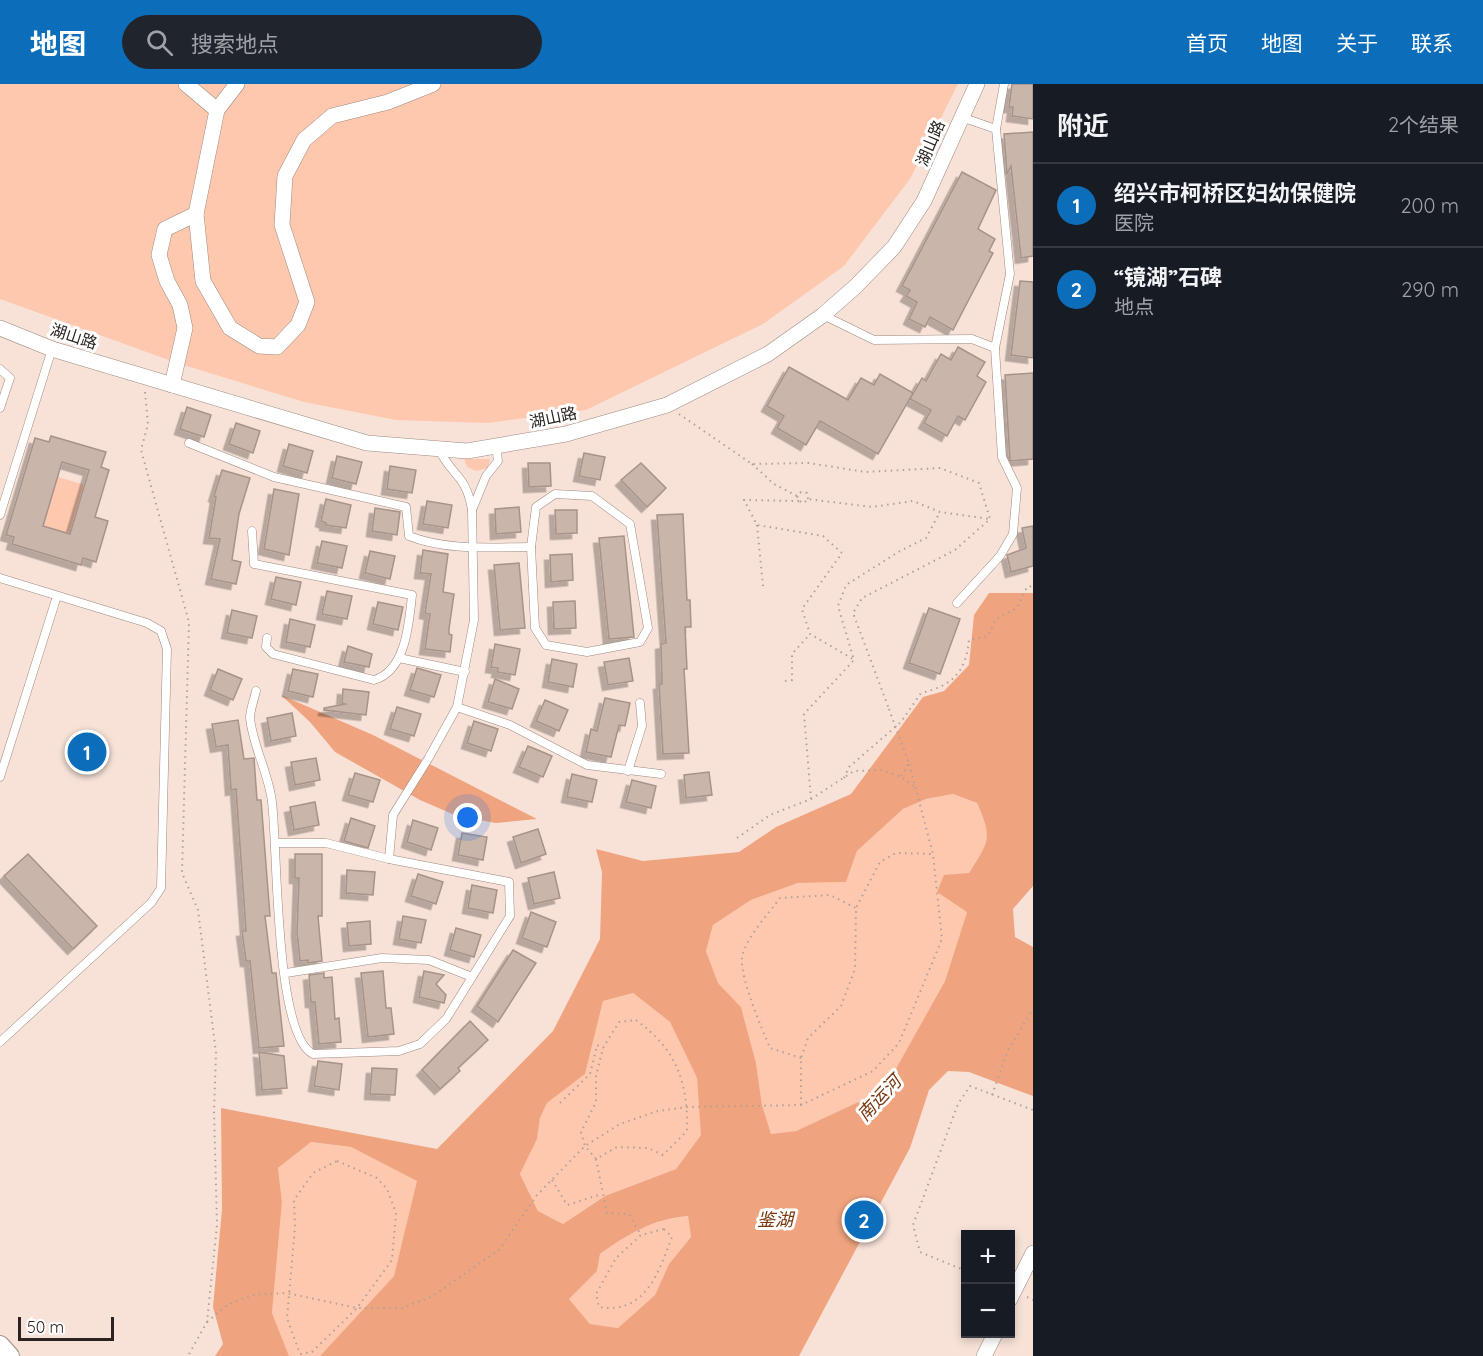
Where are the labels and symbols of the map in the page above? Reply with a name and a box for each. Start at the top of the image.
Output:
street label: 湖山路 [911,117,949,169]
street label: 湖山路 [48,319,100,353]
street label: 湖山路 [527,402,579,432]
pin: 1 [68,730,106,774]
your location [453,803,482,832]
water label: 南运河 [852,1068,908,1126]
pin: 2 [844,1198,884,1242]
water label: 鉴湖 [757,1208,796,1231]
scale bar [18,1314,114,1342]

